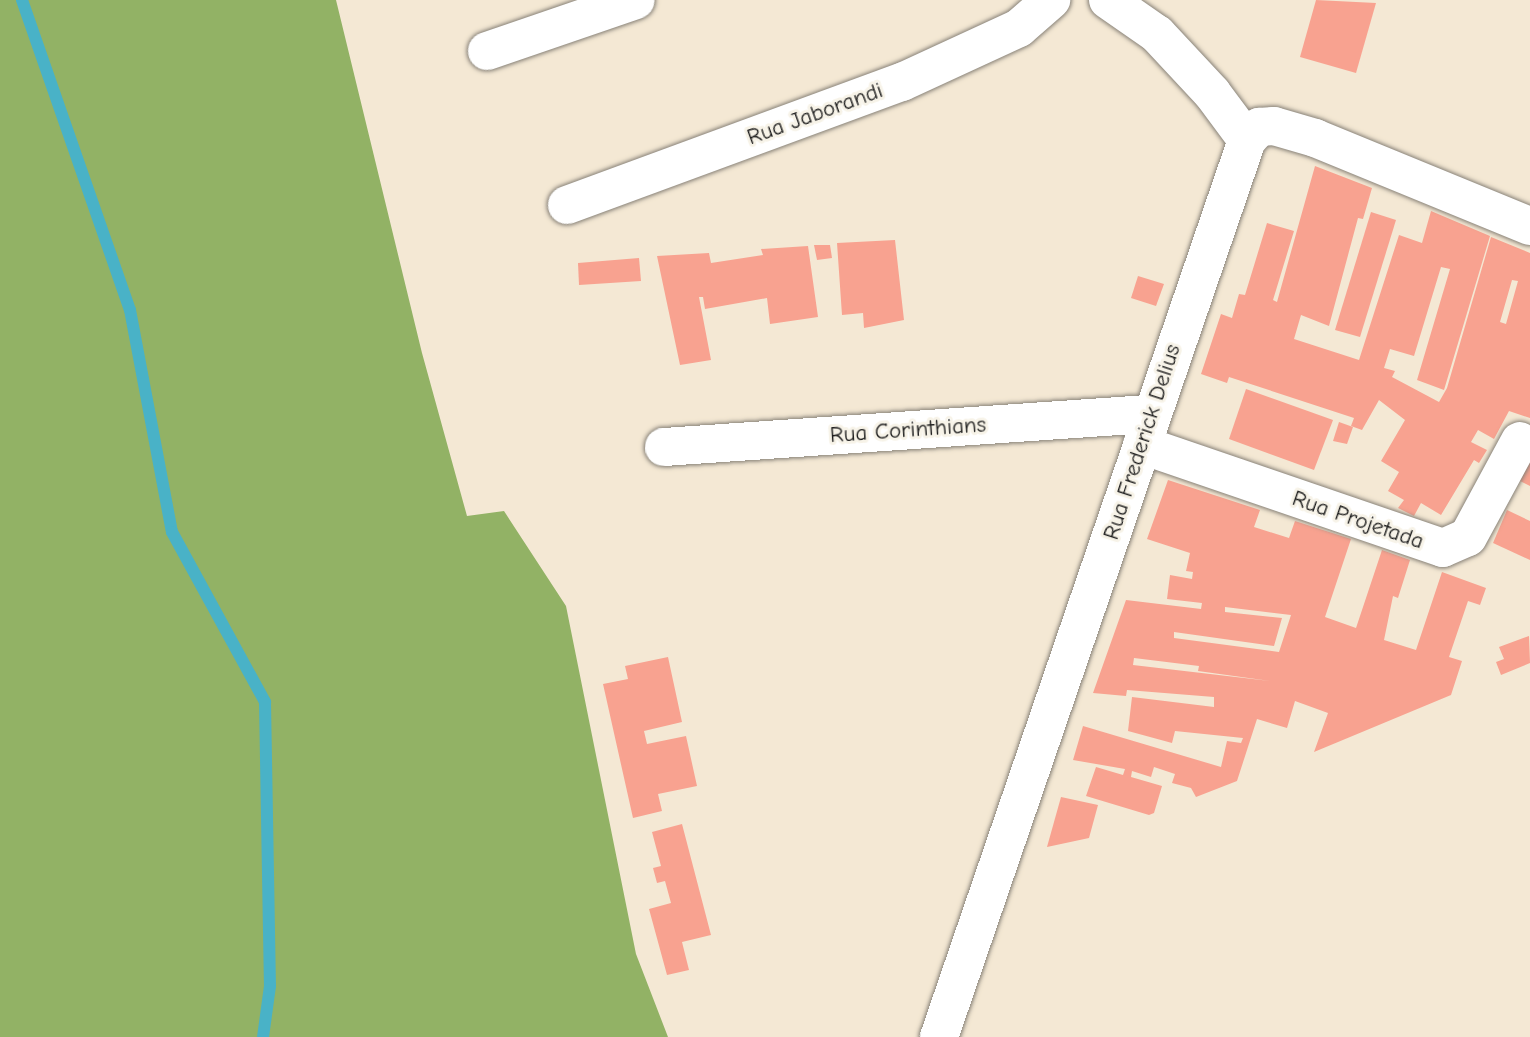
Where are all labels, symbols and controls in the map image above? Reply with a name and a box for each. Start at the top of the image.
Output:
street label: Rua Jaborandi [743,77,887,151]
street label: Rua Frederick Delius [1097,341,1187,543]
street label: Rua Corinthians [829,411,987,449]
street label: Rua Projetada [1289,485,1427,555]

